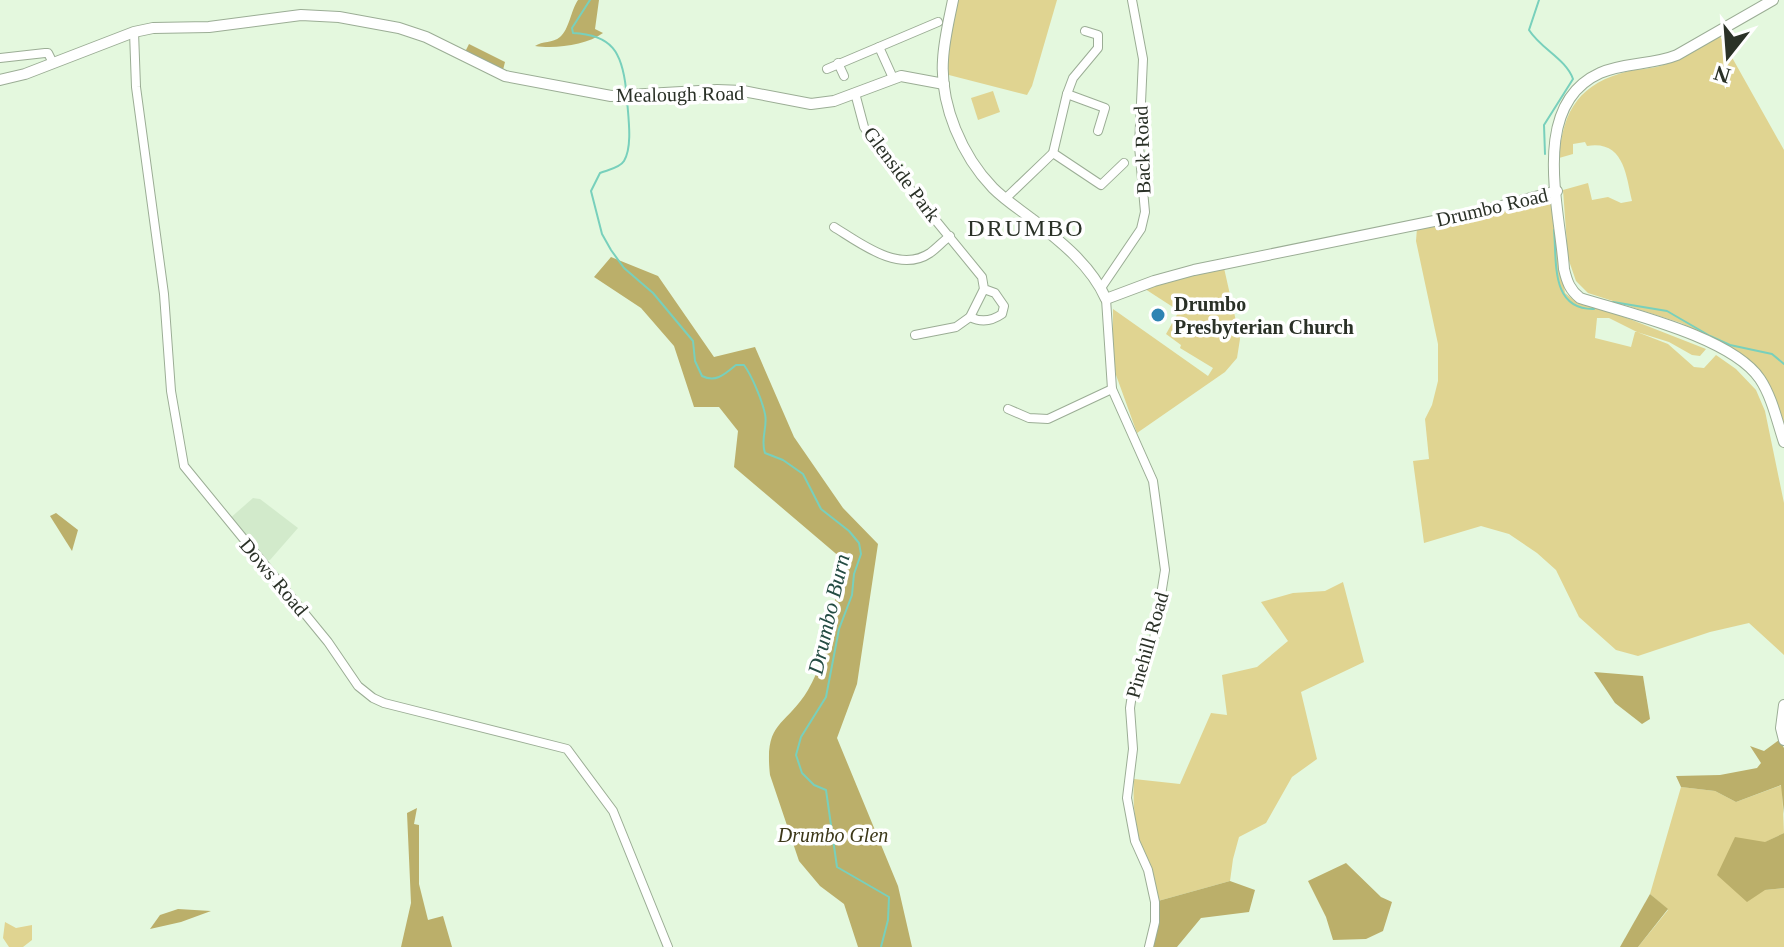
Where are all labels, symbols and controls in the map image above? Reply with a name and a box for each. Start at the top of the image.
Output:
north arrow [1688,16,1768,96]
text: N [1711,60,1734,89]
street label: Mealough Road [616,82,744,107]
street label: Back Road [1129,105,1155,195]
street label: Glenside Park [859,122,945,226]
street label: Drumbo Road [1434,183,1550,231]
district label: DRUMBO [967,215,1085,241]
place label: Drumbo Presbyterian Church [1174,293,1354,339]
marker: Drumbo Presbyterian Church [1149,306,1167,324]
street label: Dows Road [235,534,313,620]
water label: Drumbo Burn [802,551,854,678]
street label: Pinehill Road [1121,589,1173,701]
park label: Drumbo Glen [777,824,888,846]

